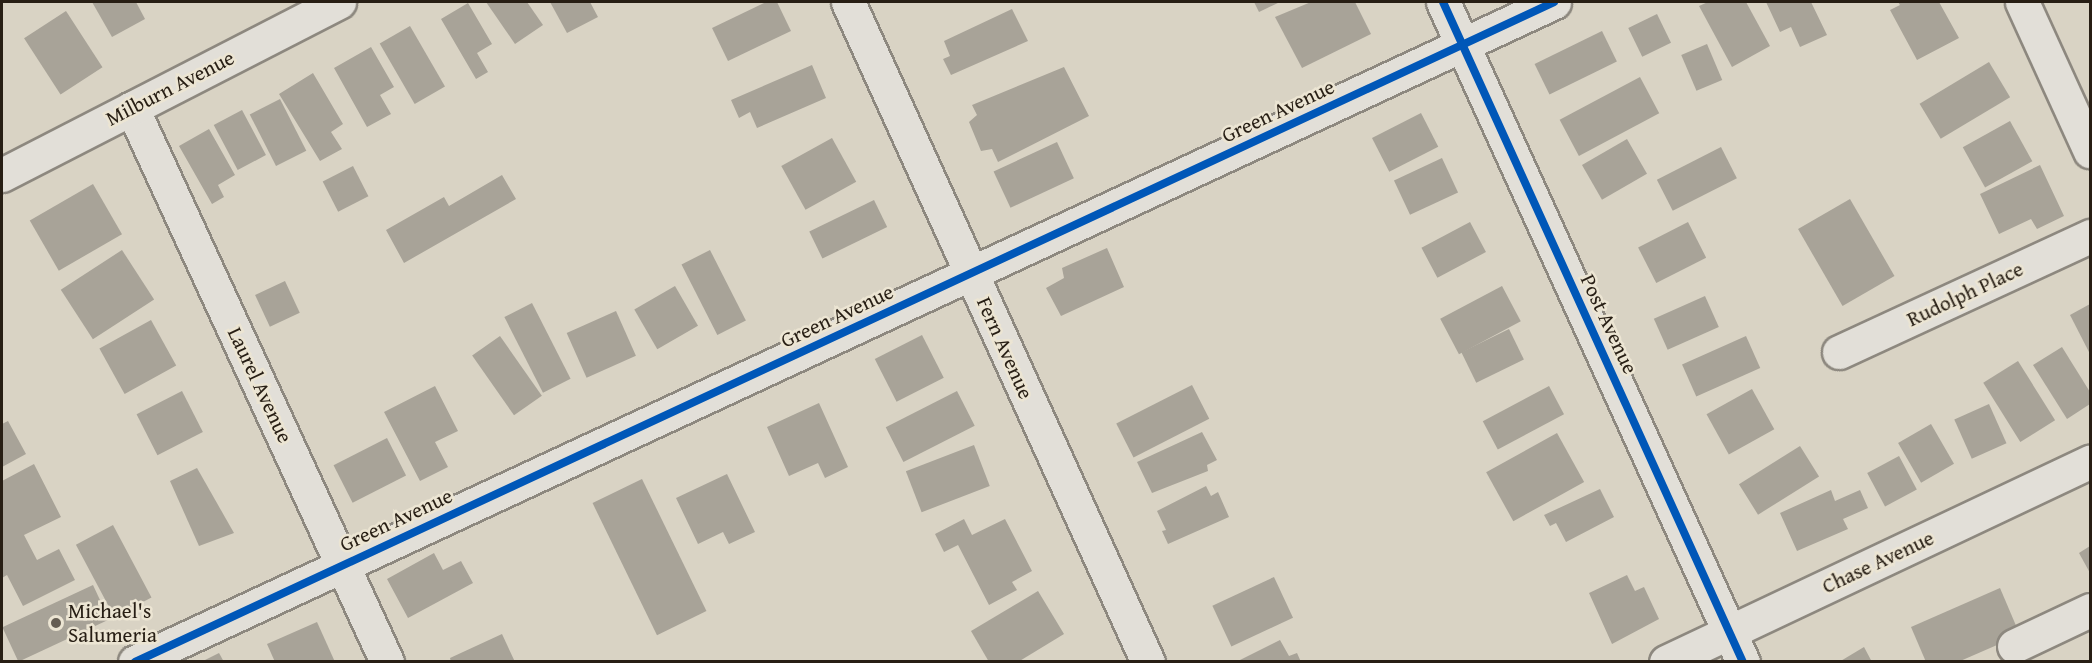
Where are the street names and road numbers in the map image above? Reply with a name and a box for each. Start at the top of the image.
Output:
street label: Milburn Avenue [102,45,238,131]
street label: Green Avenue [1218,74,1338,148]
street label: Rudolph Place [1903,256,2027,332]
street label: Post Avenue [1575,270,1643,378]
street label: Green Avenue [777,279,897,353]
street label: Fern Avenue [971,293,1039,403]
street label: Laurel Avenue [222,323,298,447]
street label: Green Avenue [336,483,456,557]
street label: Chase Avenue [1818,525,1938,599]

